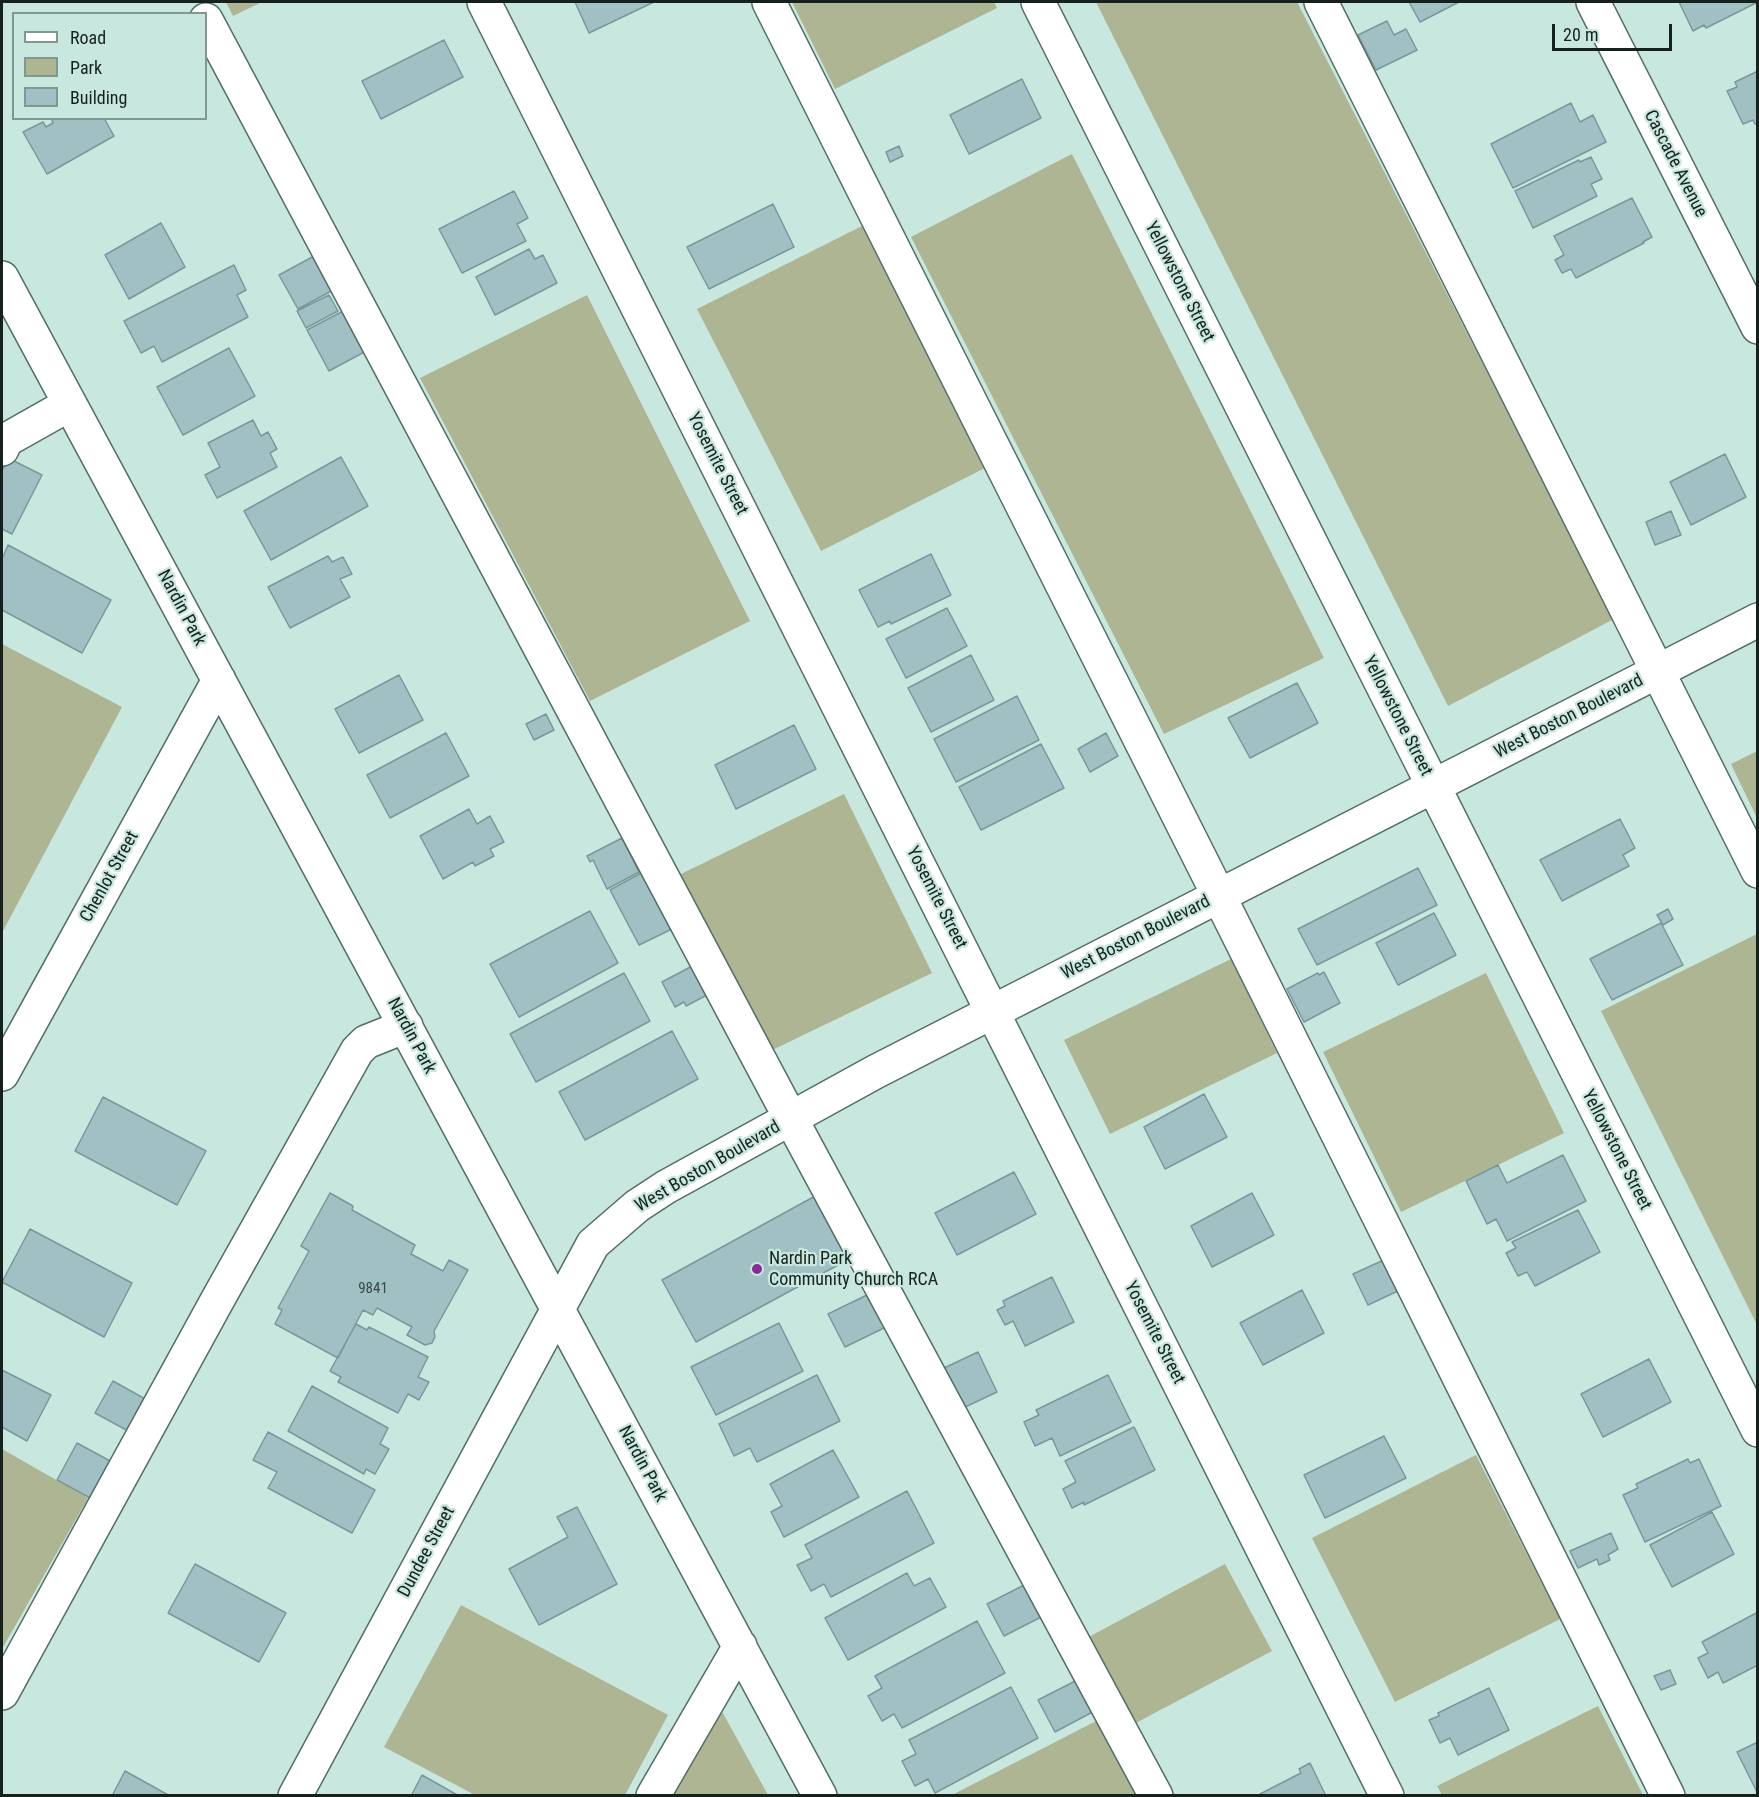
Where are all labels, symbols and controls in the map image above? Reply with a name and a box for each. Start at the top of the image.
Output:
legend [12,12,207,120]
scale bar [1555,12,1675,50]
text: 20 m [1563,24,1598,45]
text: Road [70,27,106,48]
text: Park [70,57,102,78]
text: Building [70,87,127,108]
street label: Cascade Avenue [1639,107,1711,221]
street label: Yellowstone Street [1139,218,1219,346]
street label: Yosemite Street [682,409,752,519]
street label: Nardin Park [152,566,210,650]
street label: Yellowstone Street [1357,652,1437,780]
street label: West Boston Boulevard [1491,670,1647,764]
street label: Chenlot Street [76,828,144,926]
street label: Yosemite Street [901,843,971,953]
street label: West Boston Boulevard [1058,891,1214,985]
street label: Nardin Park [382,994,440,1078]
street label: Yellowstone Street [1576,1086,1656,1214]
street label: West Boston Boulevard [632,1117,784,1217]
place label: Nardin Park Community Church RCA [769,1248,938,1290]
marker: Nardin Park Community Church RCA [750,1262,764,1276]
street label: Yosemite Street [1119,1278,1189,1388]
house number: 9841 [358,1280,388,1298]
street label: Nardin Park [613,1422,671,1506]
street label: Dundee Street [394,1503,460,1601]

